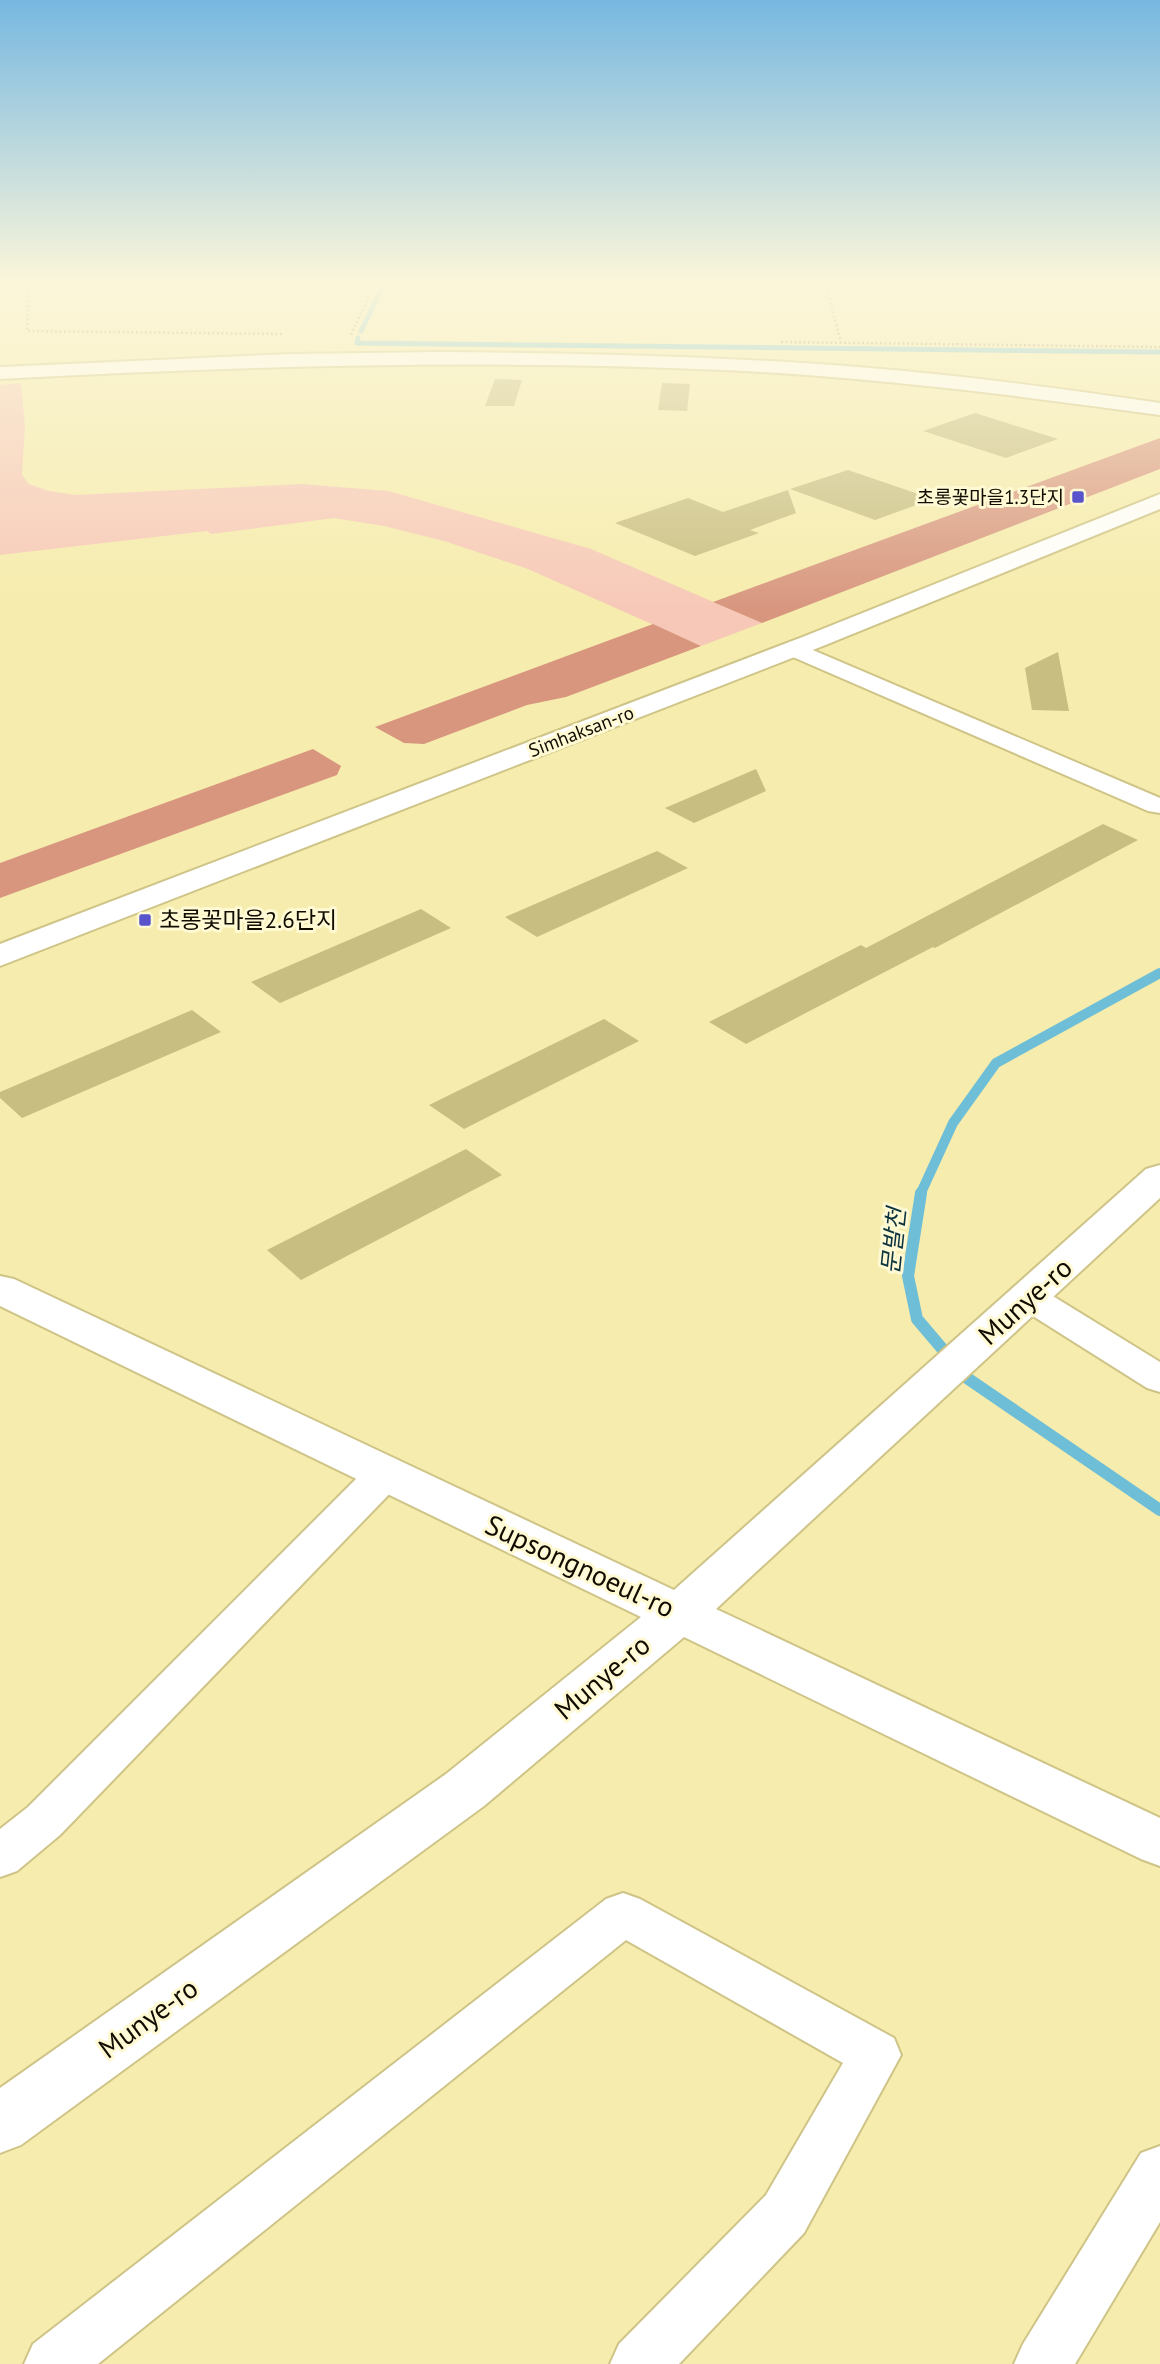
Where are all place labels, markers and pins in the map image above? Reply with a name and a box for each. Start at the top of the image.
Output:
place label: 초롱꽃마을1.3단지 [917,485,1064,509]
marker: 초롱꽃마을1.3단지 [1070,489,1086,505]
place label: 초롱꽃마을2.6단지 [159,905,337,934]
marker: 초롱꽃마을2.6단지 [137,912,153,928]

